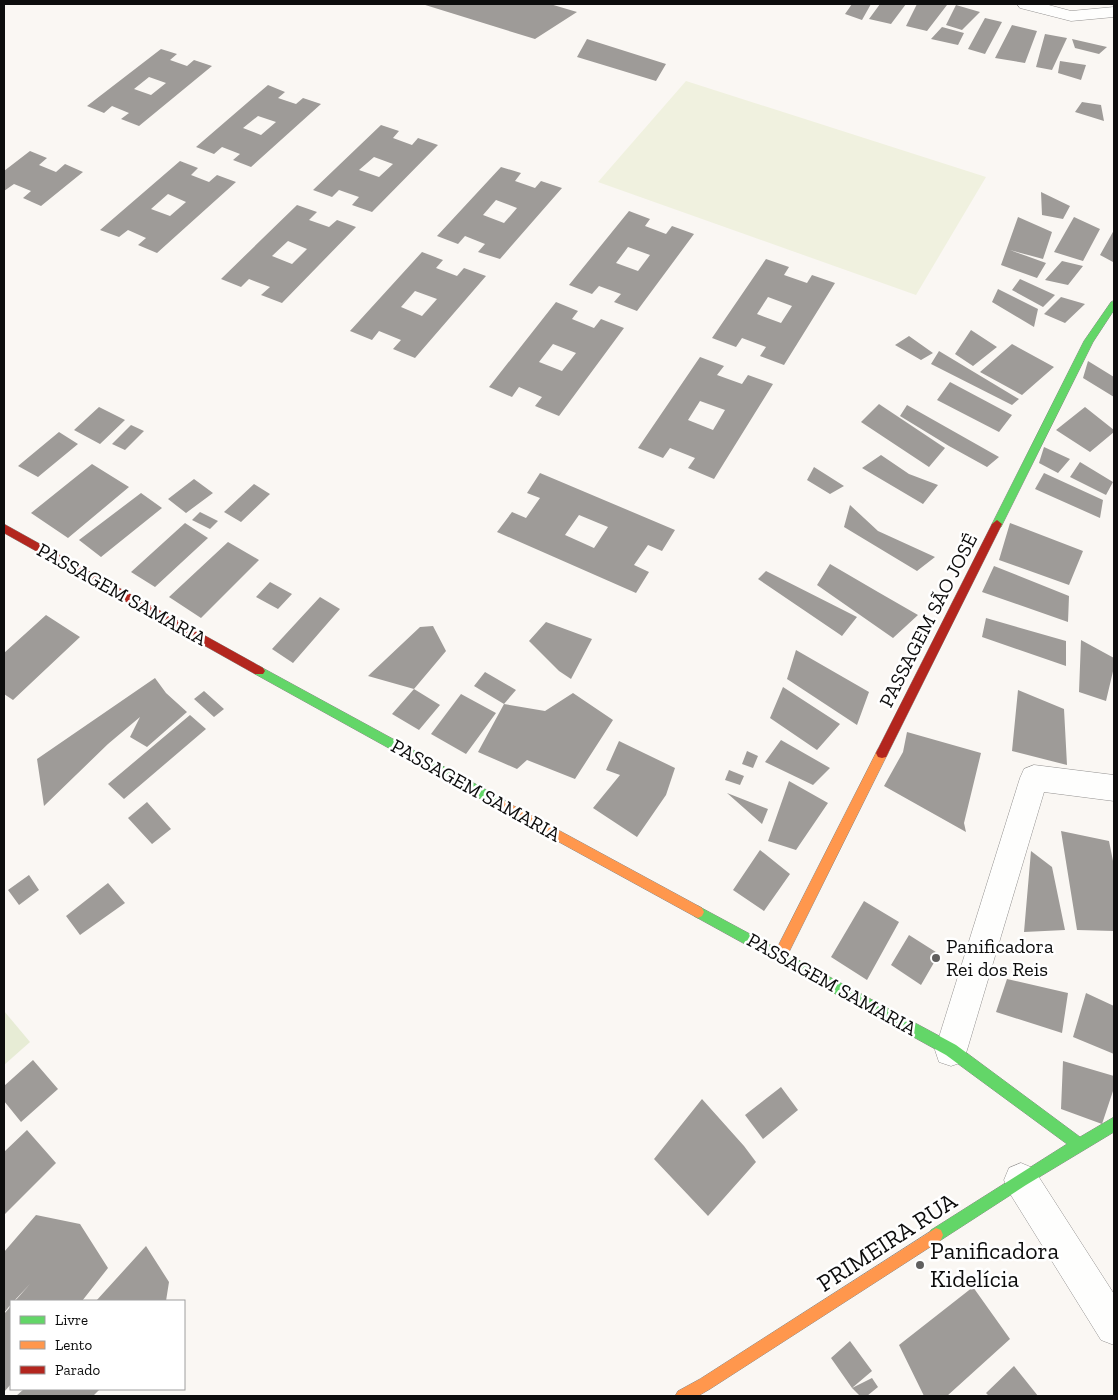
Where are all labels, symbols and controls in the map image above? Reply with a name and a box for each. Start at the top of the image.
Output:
street label: PASSAGEM SÃO JOSÉ [874,529,982,711]
street label: PASSAGEM SAMARIA [33,537,212,651]
street label: PASSAGEM SAMARIA [387,733,566,847]
street label: PASSAGEM SAMARIA [743,927,922,1041]
place label: Panificadora Rei dos Reis [946,934,1054,981]
marker: Panificadora Rei dos Reis [930,952,942,964]
street label: PRIMEIRA RUA [812,1186,962,1297]
place label: Panificadora Kidelícia [930,1236,1060,1293]
marker: Panificadora Kidelícia [914,1259,926,1271]
legend [10,1300,185,1390]
text: Livre [55,1311,88,1329]
text: Lento [55,1336,92,1354]
text: Parado [55,1361,101,1379]

